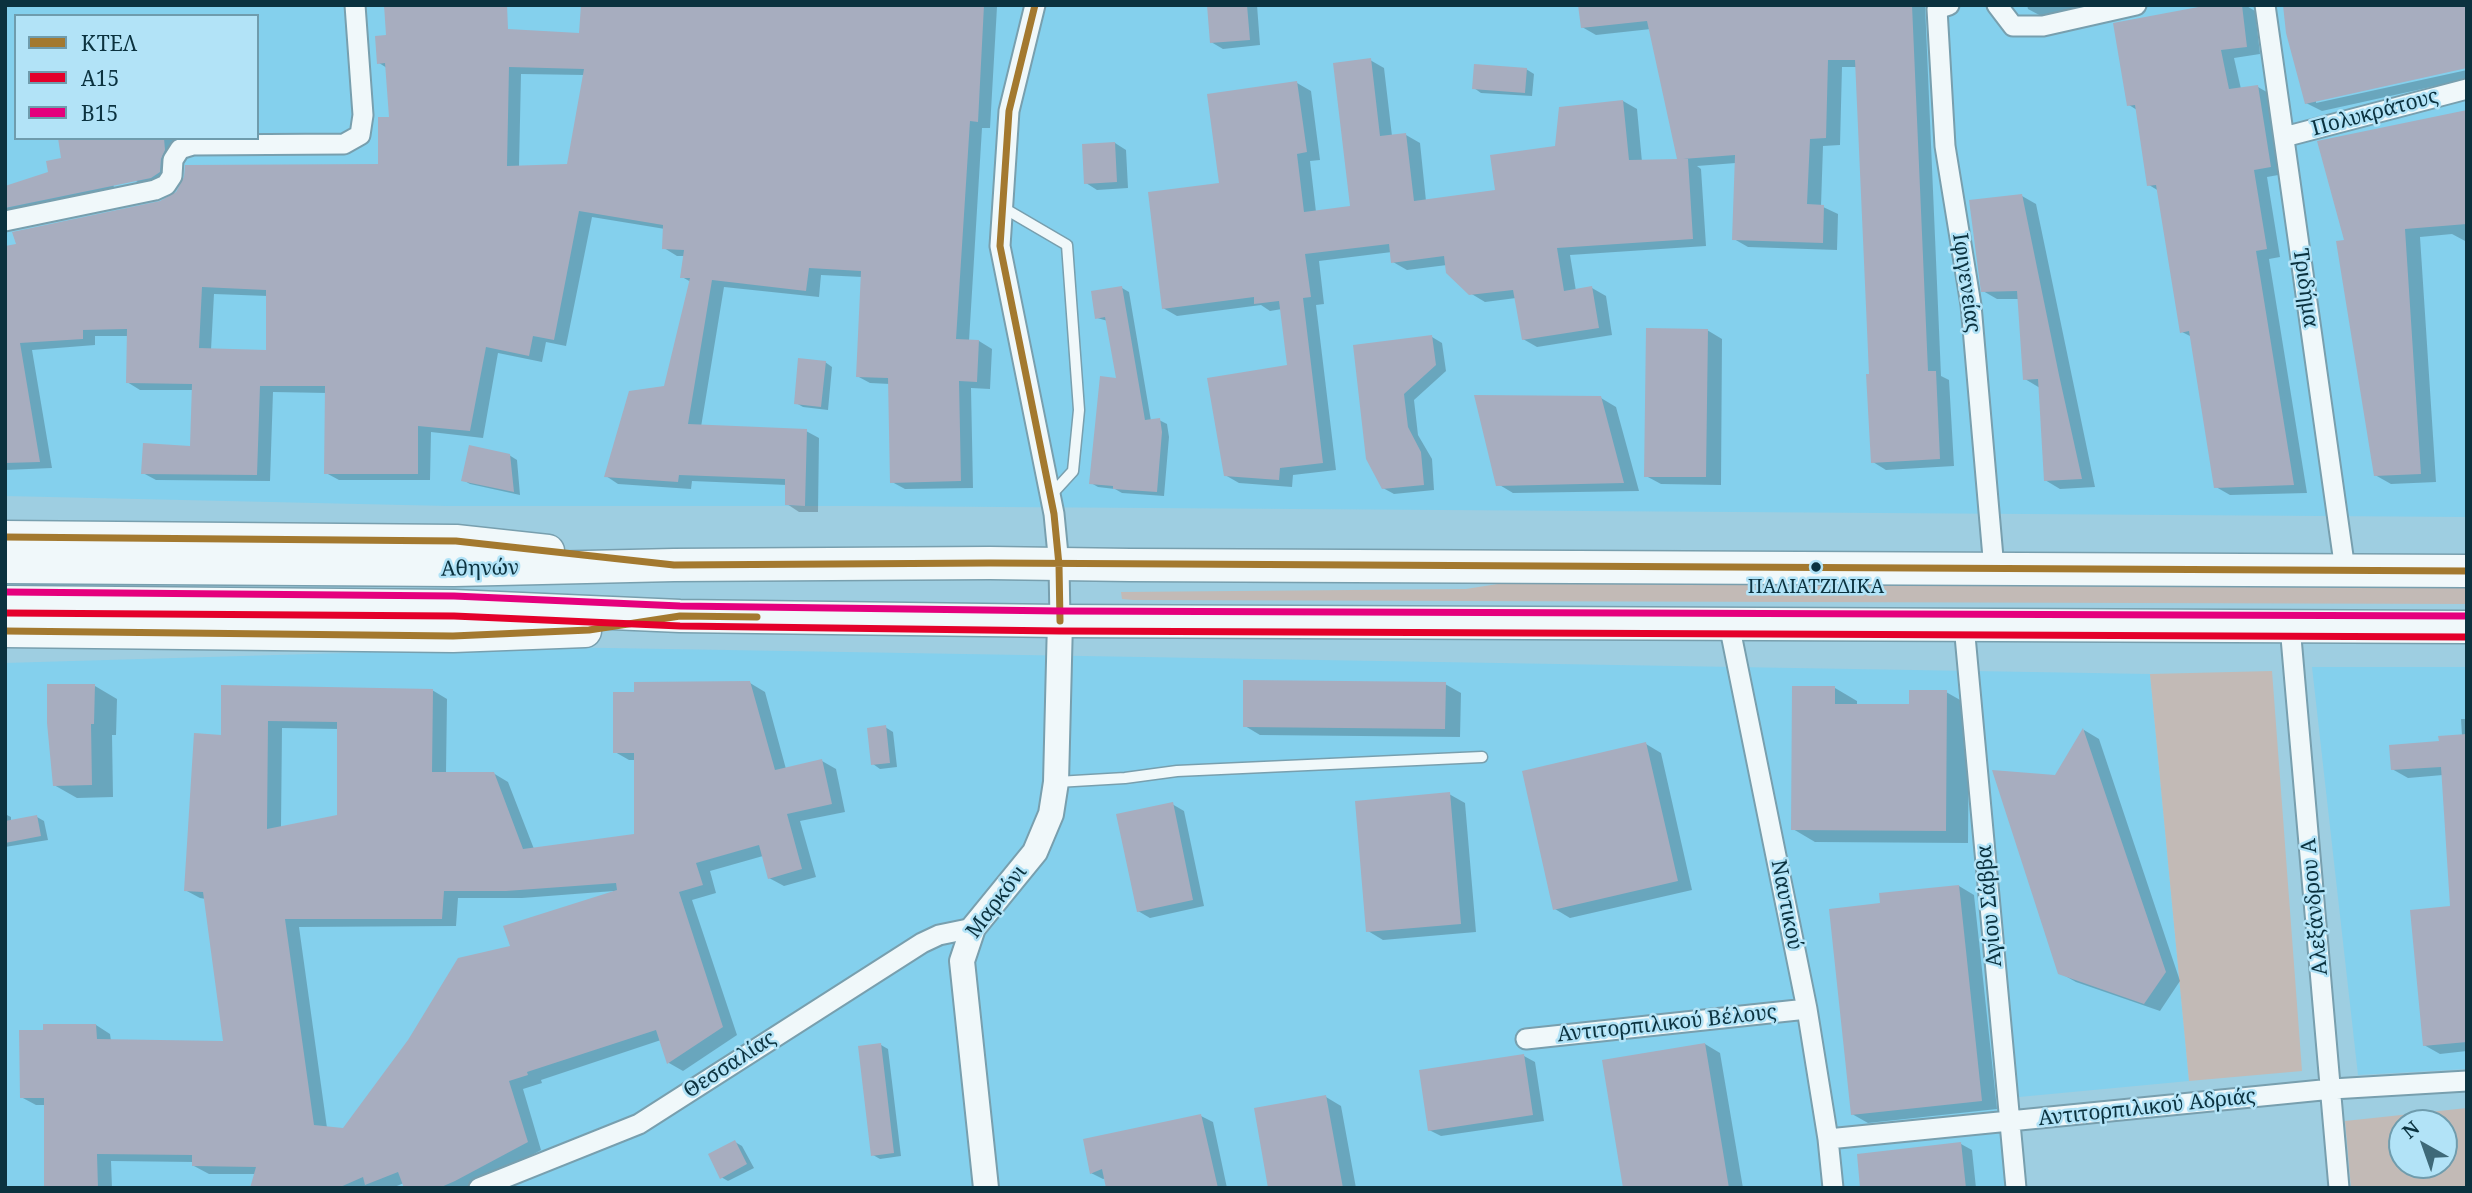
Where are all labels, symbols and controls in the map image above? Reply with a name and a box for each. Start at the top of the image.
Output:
legend [14,14,259,140]
text: ΚΤΕΛ [81,29,137,57]
text: Α15 [81,64,119,92]
street label: Πολυκράτους [2309,84,2441,142]
text: Β15 [81,99,118,127]
street label: Ιφιγενείας [1947,232,1985,334]
street label: Τριδήμα [2287,247,2323,329]
street label: Αθηνών [441,556,519,582]
marker: ΠΑΛΙΑΤΖΙΔΙΚΑ [1809,560,1823,574]
place label: ΠΑΛΙΑΤΖΙΔΙΚΑ [1748,577,1884,599]
street label: Αλεξάνδρου Α [2296,838,2334,976]
street label: Αγίου Σάββα [1972,844,2008,968]
street label: Ναυτικού [1765,858,1807,952]
street label: Μαρκόνι [961,860,1033,944]
street label: Αντιτορπιλικού Βέλους [1556,1000,1778,1048]
street label: Θεσσαλίας [679,1026,781,1104]
street label: Αντιτορπιλικού Αδριάς [2037,1084,2257,1132]
north arrow [2388,1109,2458,1179]
text: N [2397,1115,2425,1144]

